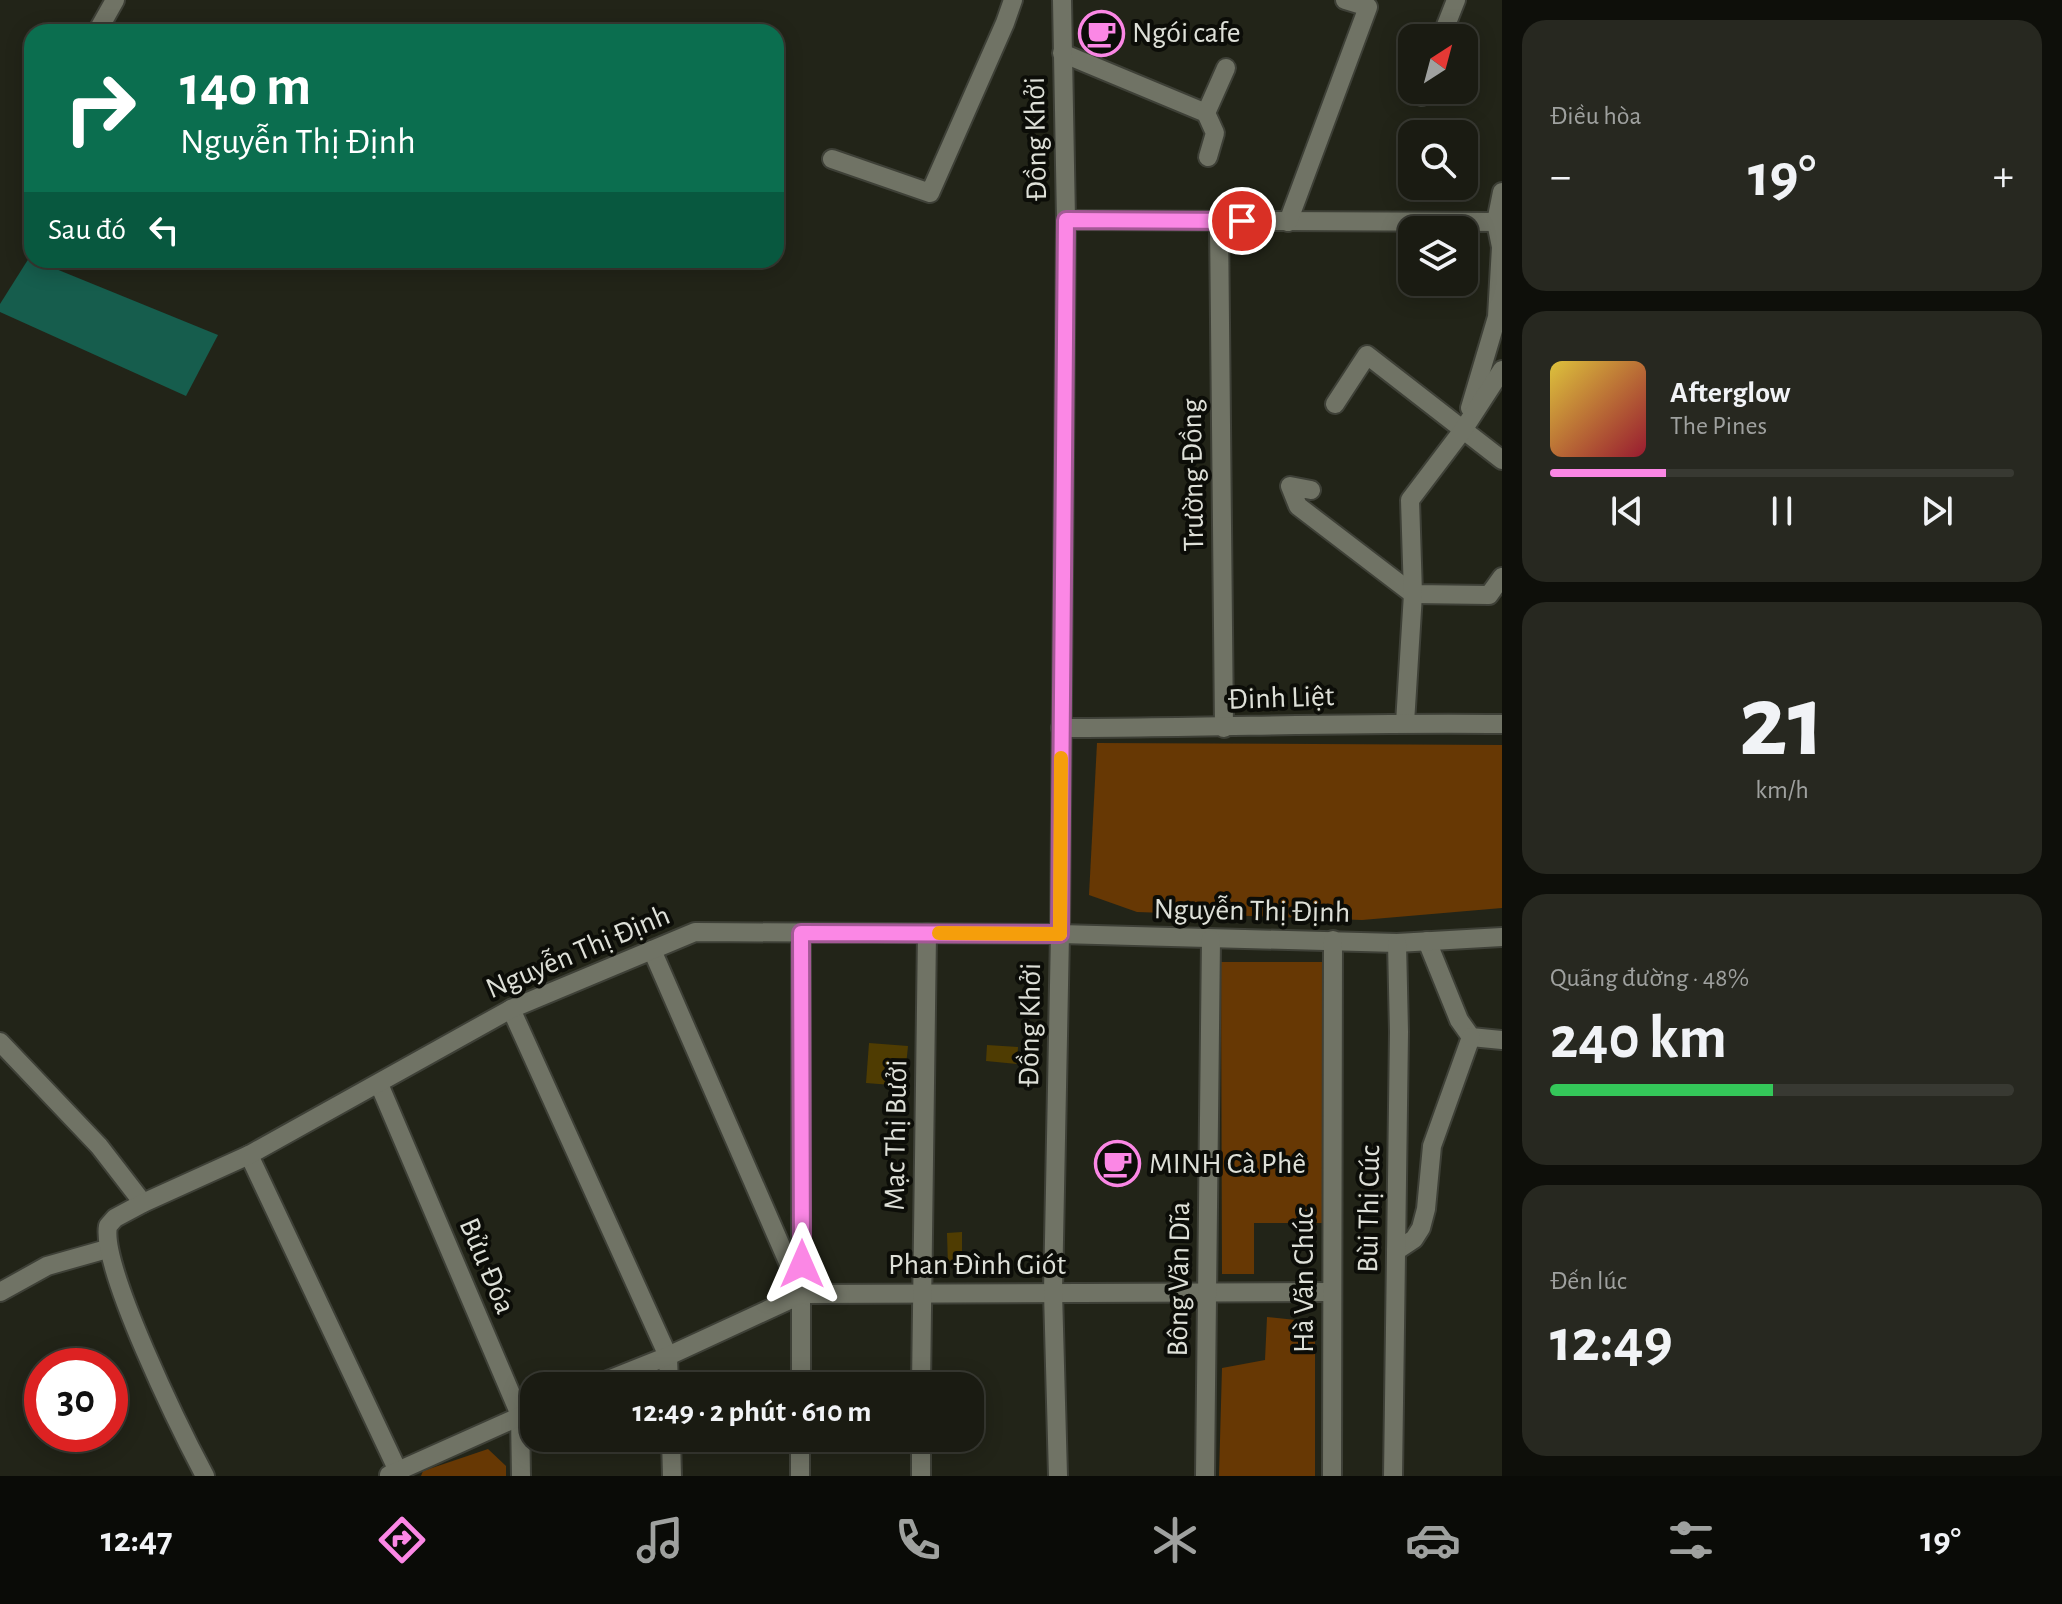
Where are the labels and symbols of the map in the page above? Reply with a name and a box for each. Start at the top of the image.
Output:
cafe icon: Ngói cafe [1077,9,1125,57]
place label: Ngói cafe [1132,18,1240,48]
north arrow [1398,24,1478,104]
street label: Đồng Khởi [1020,77,1052,201]
pin [1208,187,1276,255]
street label: Trường Đồng [1177,398,1209,552]
street label: Đinh Liệt [1227,681,1335,715]
street label: Nguyễn Thị Định [1154,893,1351,928]
street label: Nguyễn Thị Định [481,899,674,1004]
street label: Đồng Khởi [1014,963,1046,1087]
street label: Mạc Thị Bưởi [880,1059,912,1211]
cafe icon: MINH Cà Phê [1094,1140,1142,1188]
street label: Bùi Thị Cúc [1353,1144,1385,1273]
place label: MINH Cà Phê [1149,1149,1306,1179]
street label: Bông Văn Dĩa [1163,1201,1195,1357]
street label: Hà Văn Chúc [1289,1207,1319,1353]
street label: Bửu Đóa [453,1214,521,1318]
position arrow [760,1222,844,1306]
street label: Phan Đình Giót [888,1250,1066,1280]
speed limit sign: 30 [24,1348,128,1452]

